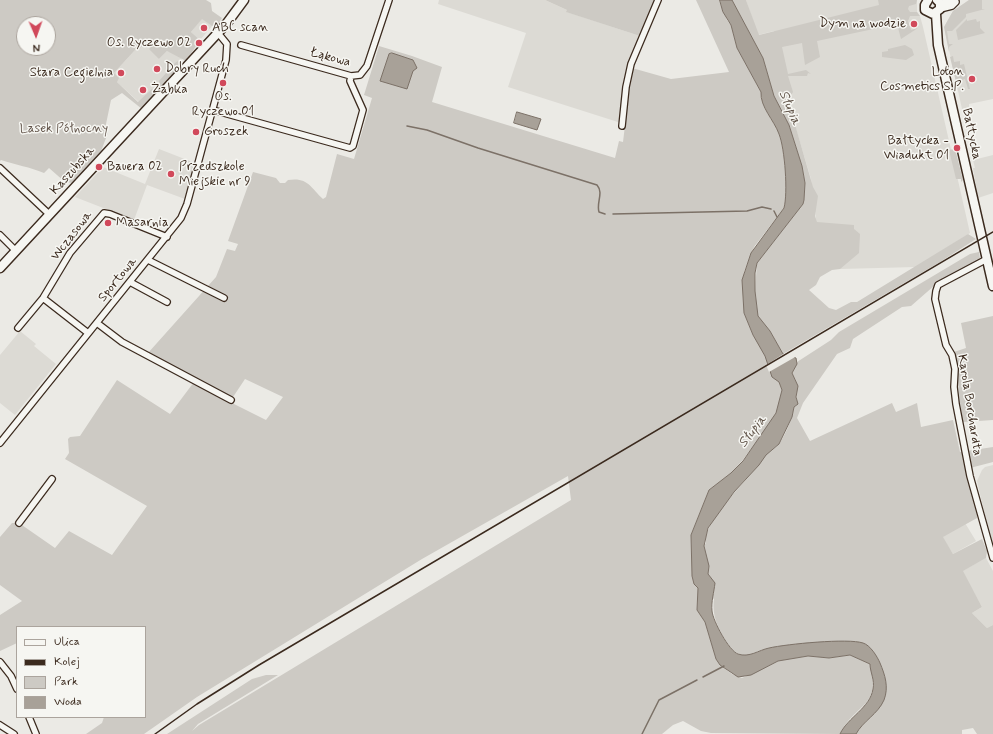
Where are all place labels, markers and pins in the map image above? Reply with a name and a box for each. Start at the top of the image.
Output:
place label: Dym na wodzie [819,16,906,32]
marker: Dym na wodzie [909,19,919,29]
place label: ABC scan [212,20,268,36]
marker: ABC scan [199,23,209,33]
place label: Os. Ryczewo 02 [107,35,191,51]
marker: Os. Ryczewo 02 [194,38,204,48]
place label: Dobry Ruch [165,61,229,77]
marker: Dobry Ruch [152,64,162,74]
place label: Loton Cosmetics S.P. [880,64,964,95]
place label: Stara Cegielnia [30,65,113,81]
marker: Stara Cegielnia [116,68,126,78]
marker: Loton Cosmetics S.P. [967,74,977,84]
marker: Os. Ryczewo 01 [218,78,228,88]
place label: Żabka [151,82,188,98]
marker: Żabka [138,85,148,95]
place label: Os. Ryczewo 01 [192,89,254,120]
place label: Groszek [204,124,249,140]
marker: Groszek [191,127,201,137]
place label: Bałtycka - Wiadukt 01 [884,133,949,164]
marker: Bałtycka - Wiadukt 01 [952,143,962,153]
place label: Bauera 02 [107,159,162,175]
place label: Przedszkole Miejskie nr 9 [179,159,251,190]
marker: Bauera 02 [94,162,104,172]
marker: Przedszkole Miejskie nr 9 [166,169,176,179]
place label: Masarnia [116,215,169,231]
marker: Masarnia [103,218,113,228]

